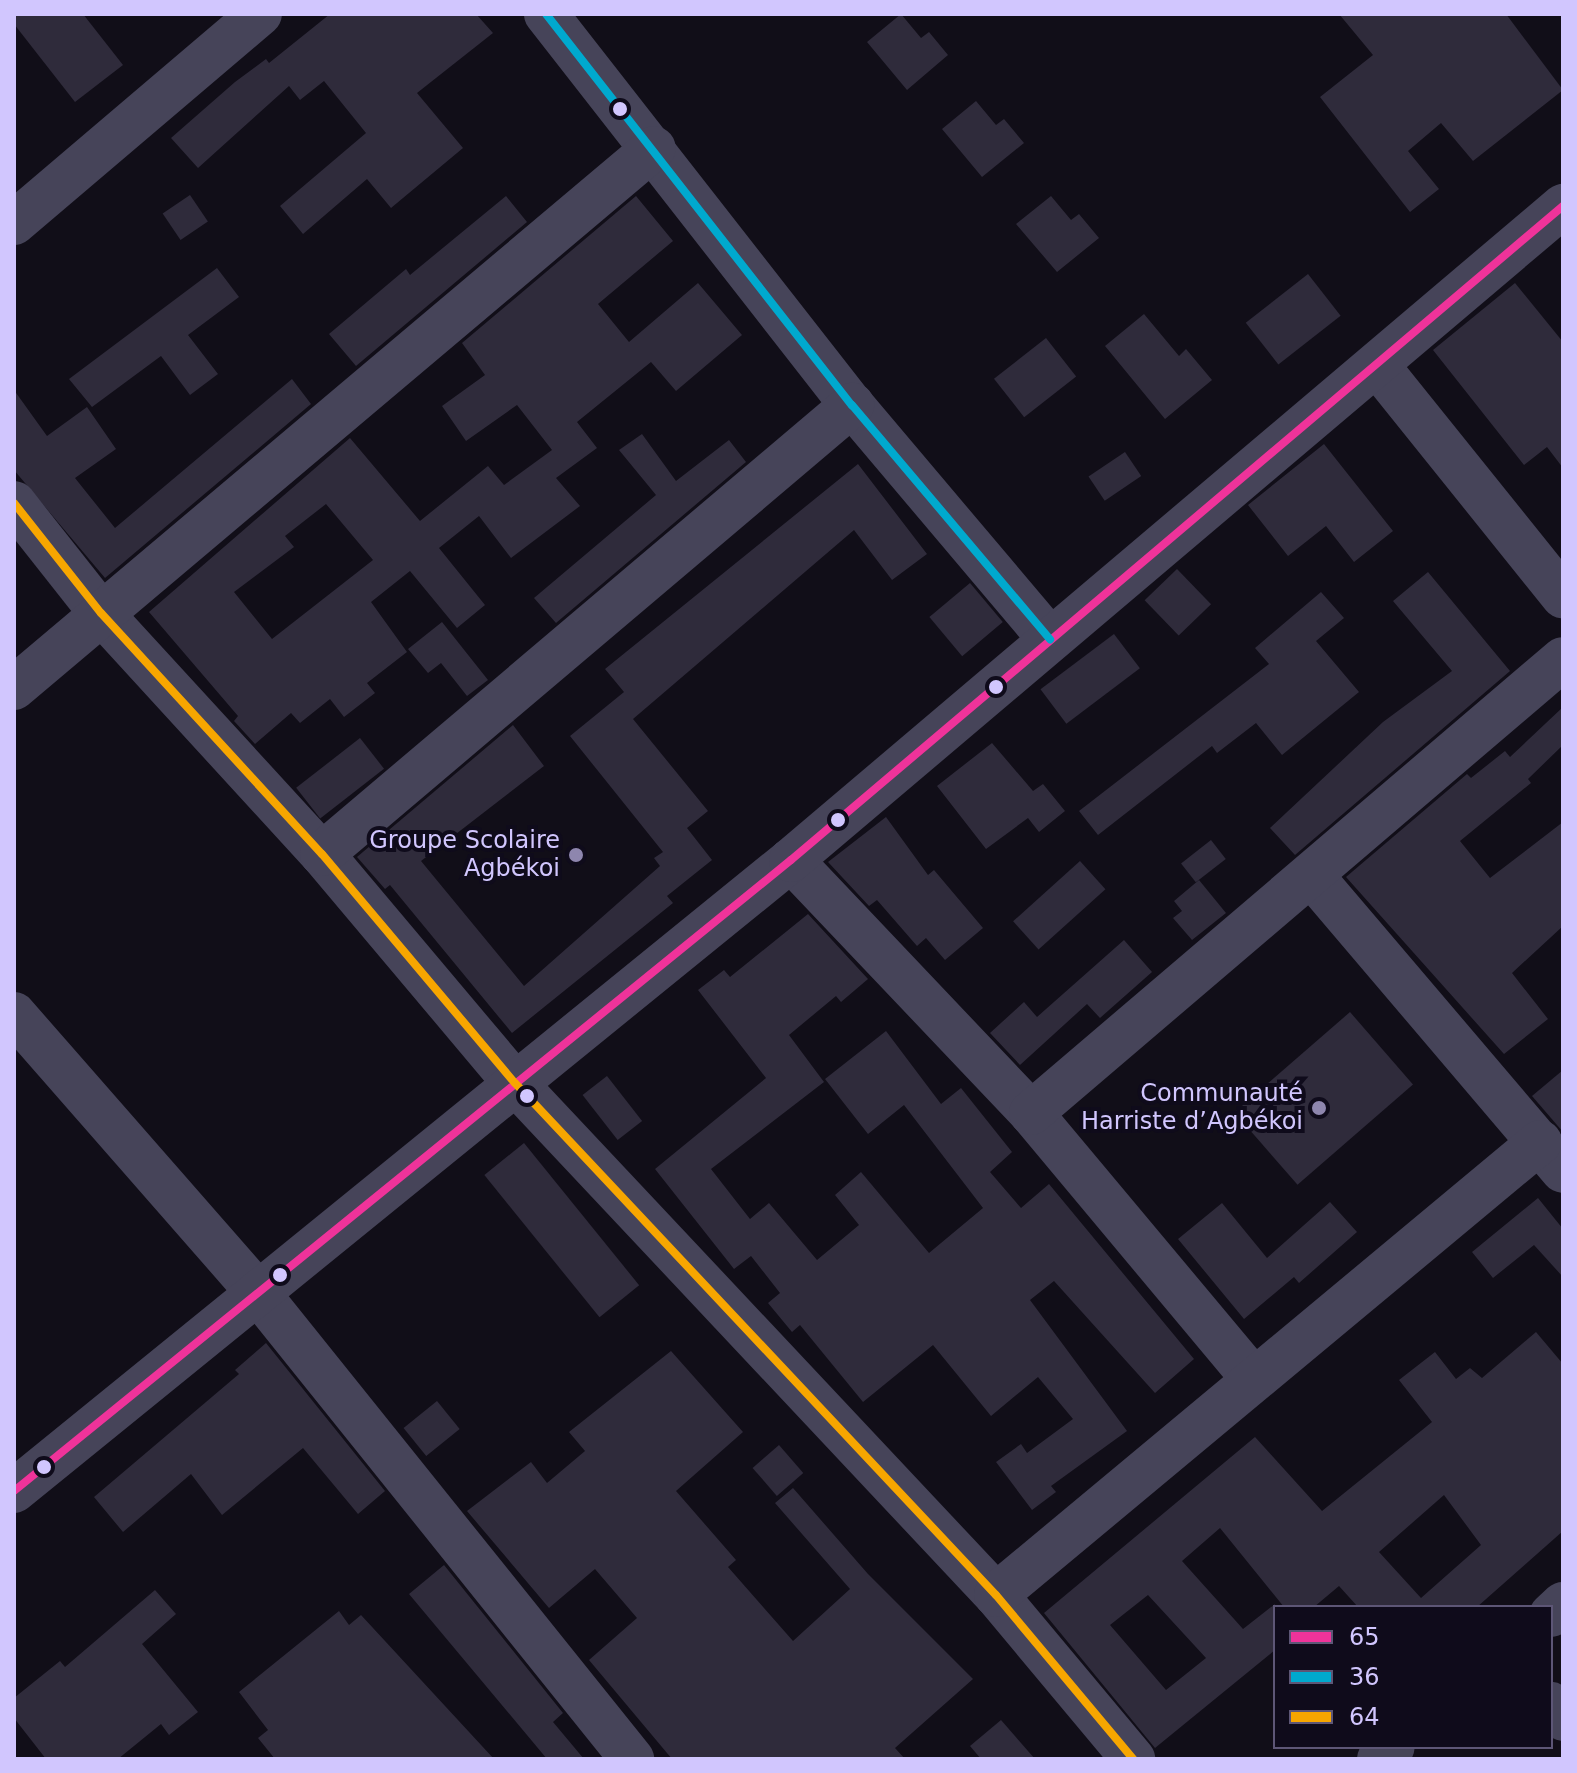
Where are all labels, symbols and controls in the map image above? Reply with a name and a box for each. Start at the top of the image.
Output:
unlabelled marker [612,101,628,117]
unlabelled marker [988,679,1004,695]
unlabelled marker [830,812,846,828]
place label: Groupe Scolaire Agbékoi [369,827,560,883]
marker: Groupe Scolaire Agbékoi [567,846,585,864]
place label: Communauté Harriste d’Agbékoi [1081,1080,1303,1136]
unlabelled marker [519,1088,535,1104]
marker: Communauté Harriste d’Agbékoi [1310,1099,1328,1117]
unlabelled marker [272,1267,288,1283]
unlabelled marker [36,1459,52,1475]
legend [1273,1605,1553,1749]
text: 65 [1349,1623,1380,1651]
text: 36 [1349,1663,1380,1691]
text: 64 [1349,1703,1380,1731]

